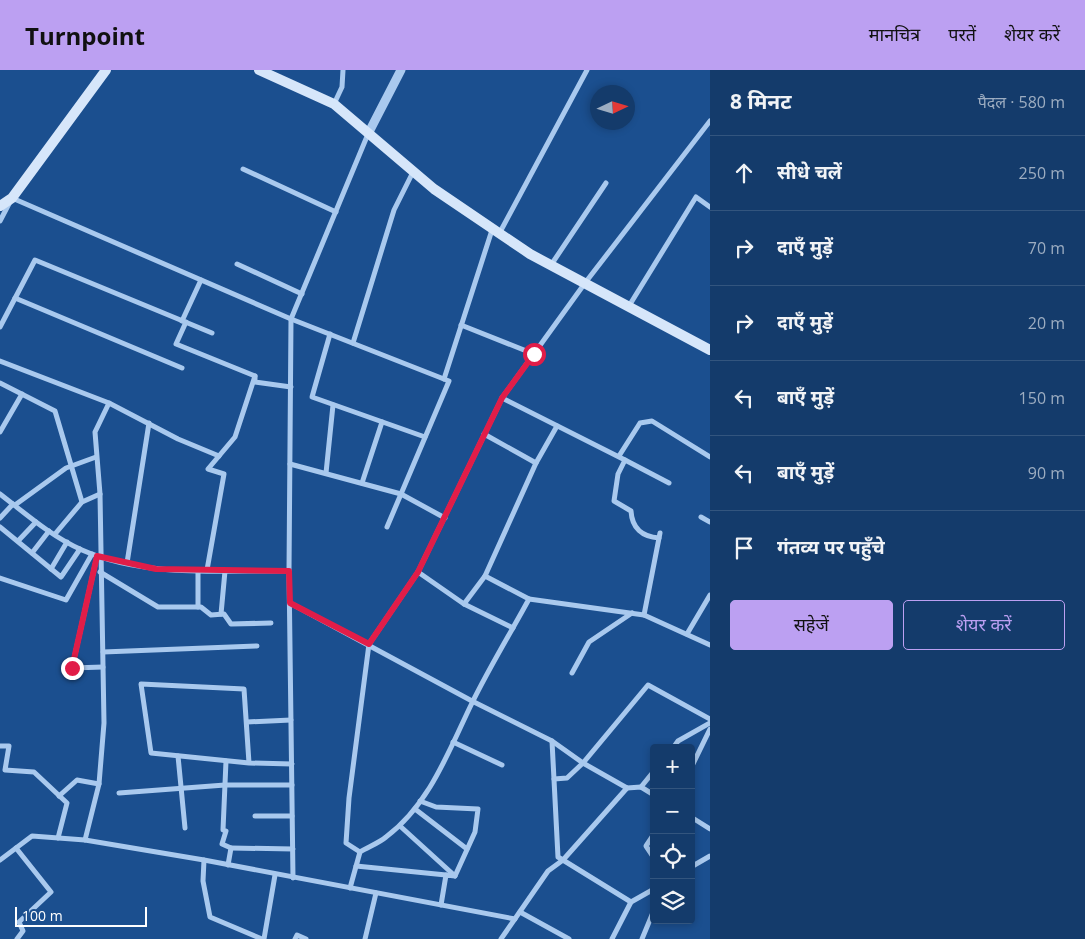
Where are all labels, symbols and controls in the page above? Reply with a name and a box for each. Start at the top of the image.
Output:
text: Turnpoint [25,19,145,52]
text: मानचित्र [869,22,920,46]
text: परतें [948,22,976,46]
text: शेयर करें [1004,22,1060,46]
north arrow [590,85,635,130]
text: 8 मिनट [730,87,792,115]
text: पैदल · 580 m [978,91,1065,113]
icon: ahead [730,159,758,187]
text: सीधे चलें [777,159,842,185]
text: 250 m [1019,162,1065,184]
icon: right [730,234,758,262]
text: दाएँ मुड़ें [777,234,833,260]
text: 70 m [1028,237,1065,259]
icon: right [730,309,758,337]
text: दाएँ मुड़ें [777,309,833,335]
text: 20 m [1028,312,1065,334]
route start [523,343,546,366]
icon: left [730,384,758,412]
text: बाएँ मुड़ें [777,384,834,410]
text: 150 m [1019,387,1065,409]
icon: left [730,459,758,487]
text: बाएँ मुड़ें [777,459,834,485]
text: 90 m [1028,462,1065,484]
icon: arrive [730,534,758,562]
text: गंतव्य पर पहुँचे [777,534,885,560]
button: सहेजें [730,600,893,650]
button: शेयर करें [903,600,1065,650]
route end [61,657,84,680]
map controls [650,744,695,924]
button: + [650,744,695,789]
button: − [650,789,695,834]
button: locate [650,834,695,879]
button: layers [650,879,695,924]
scale bar [15,904,148,927]
text: 100 m [22,906,63,925]

